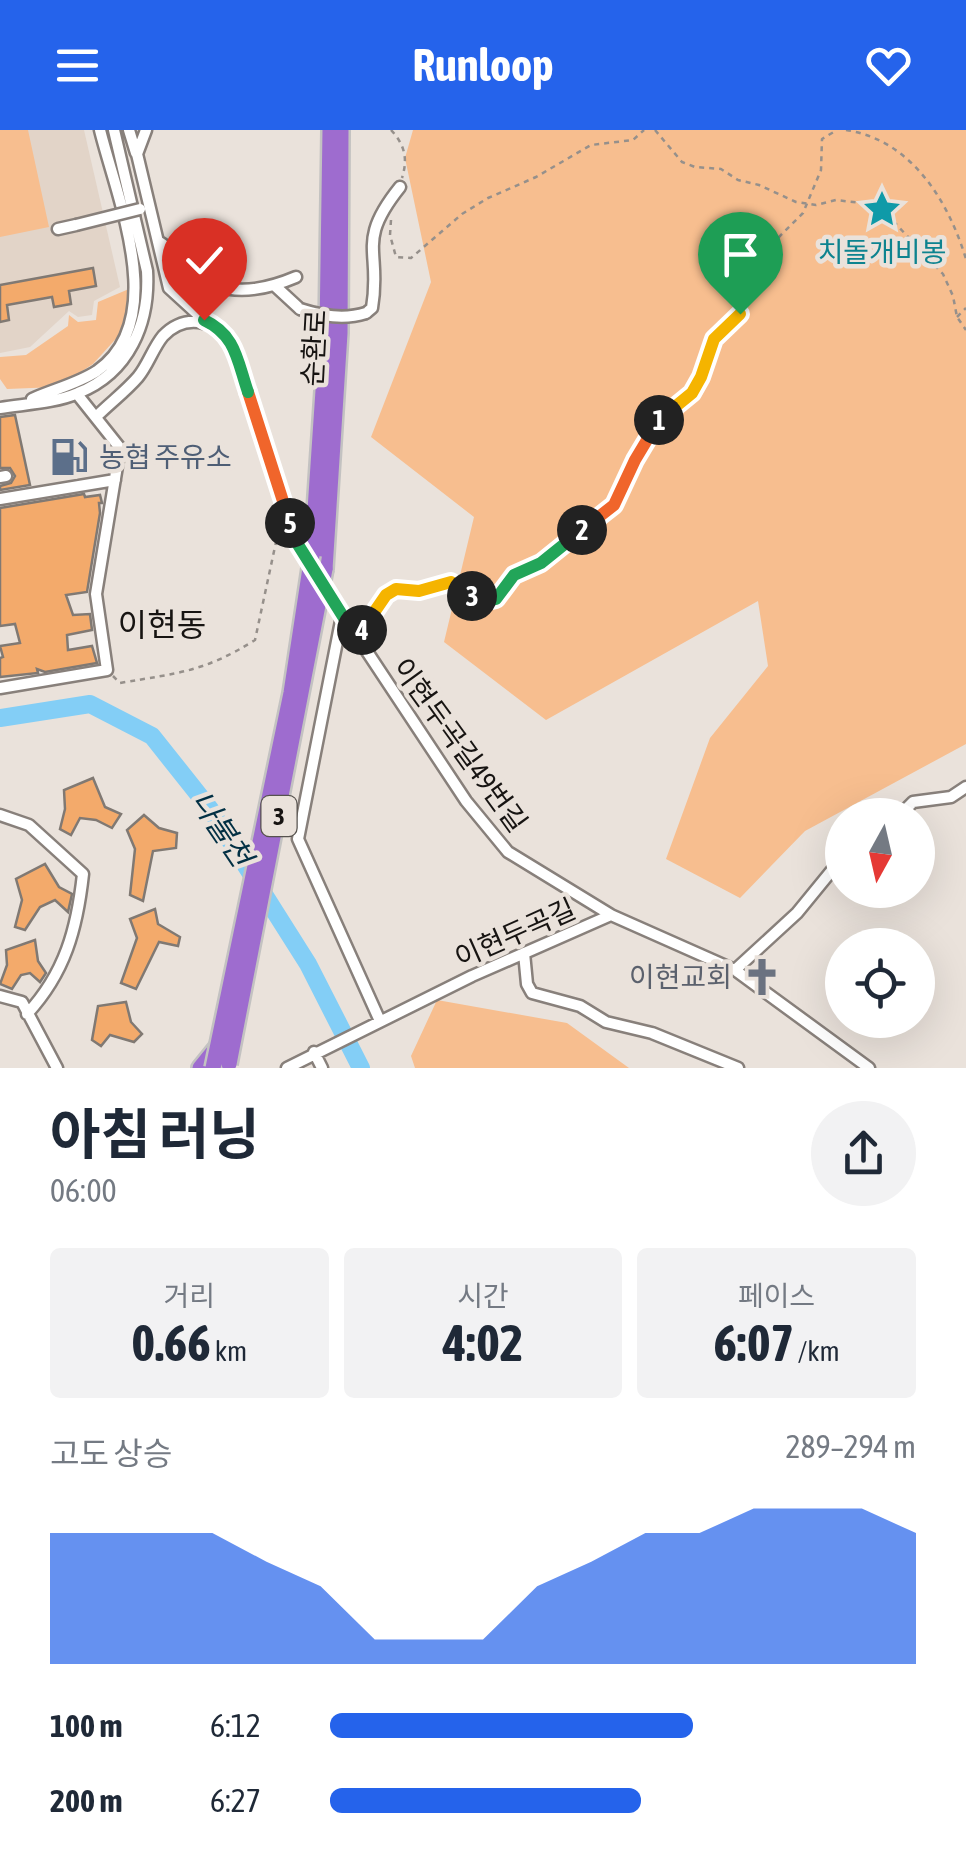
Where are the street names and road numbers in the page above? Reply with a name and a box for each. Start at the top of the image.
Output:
street label: 순환로 [296,309,332,387]
street label: 이현두곡길49번길 [386,652,534,838]
road number: 3 [262,796,296,836]
street label: 이현두곡길 [450,892,580,974]

